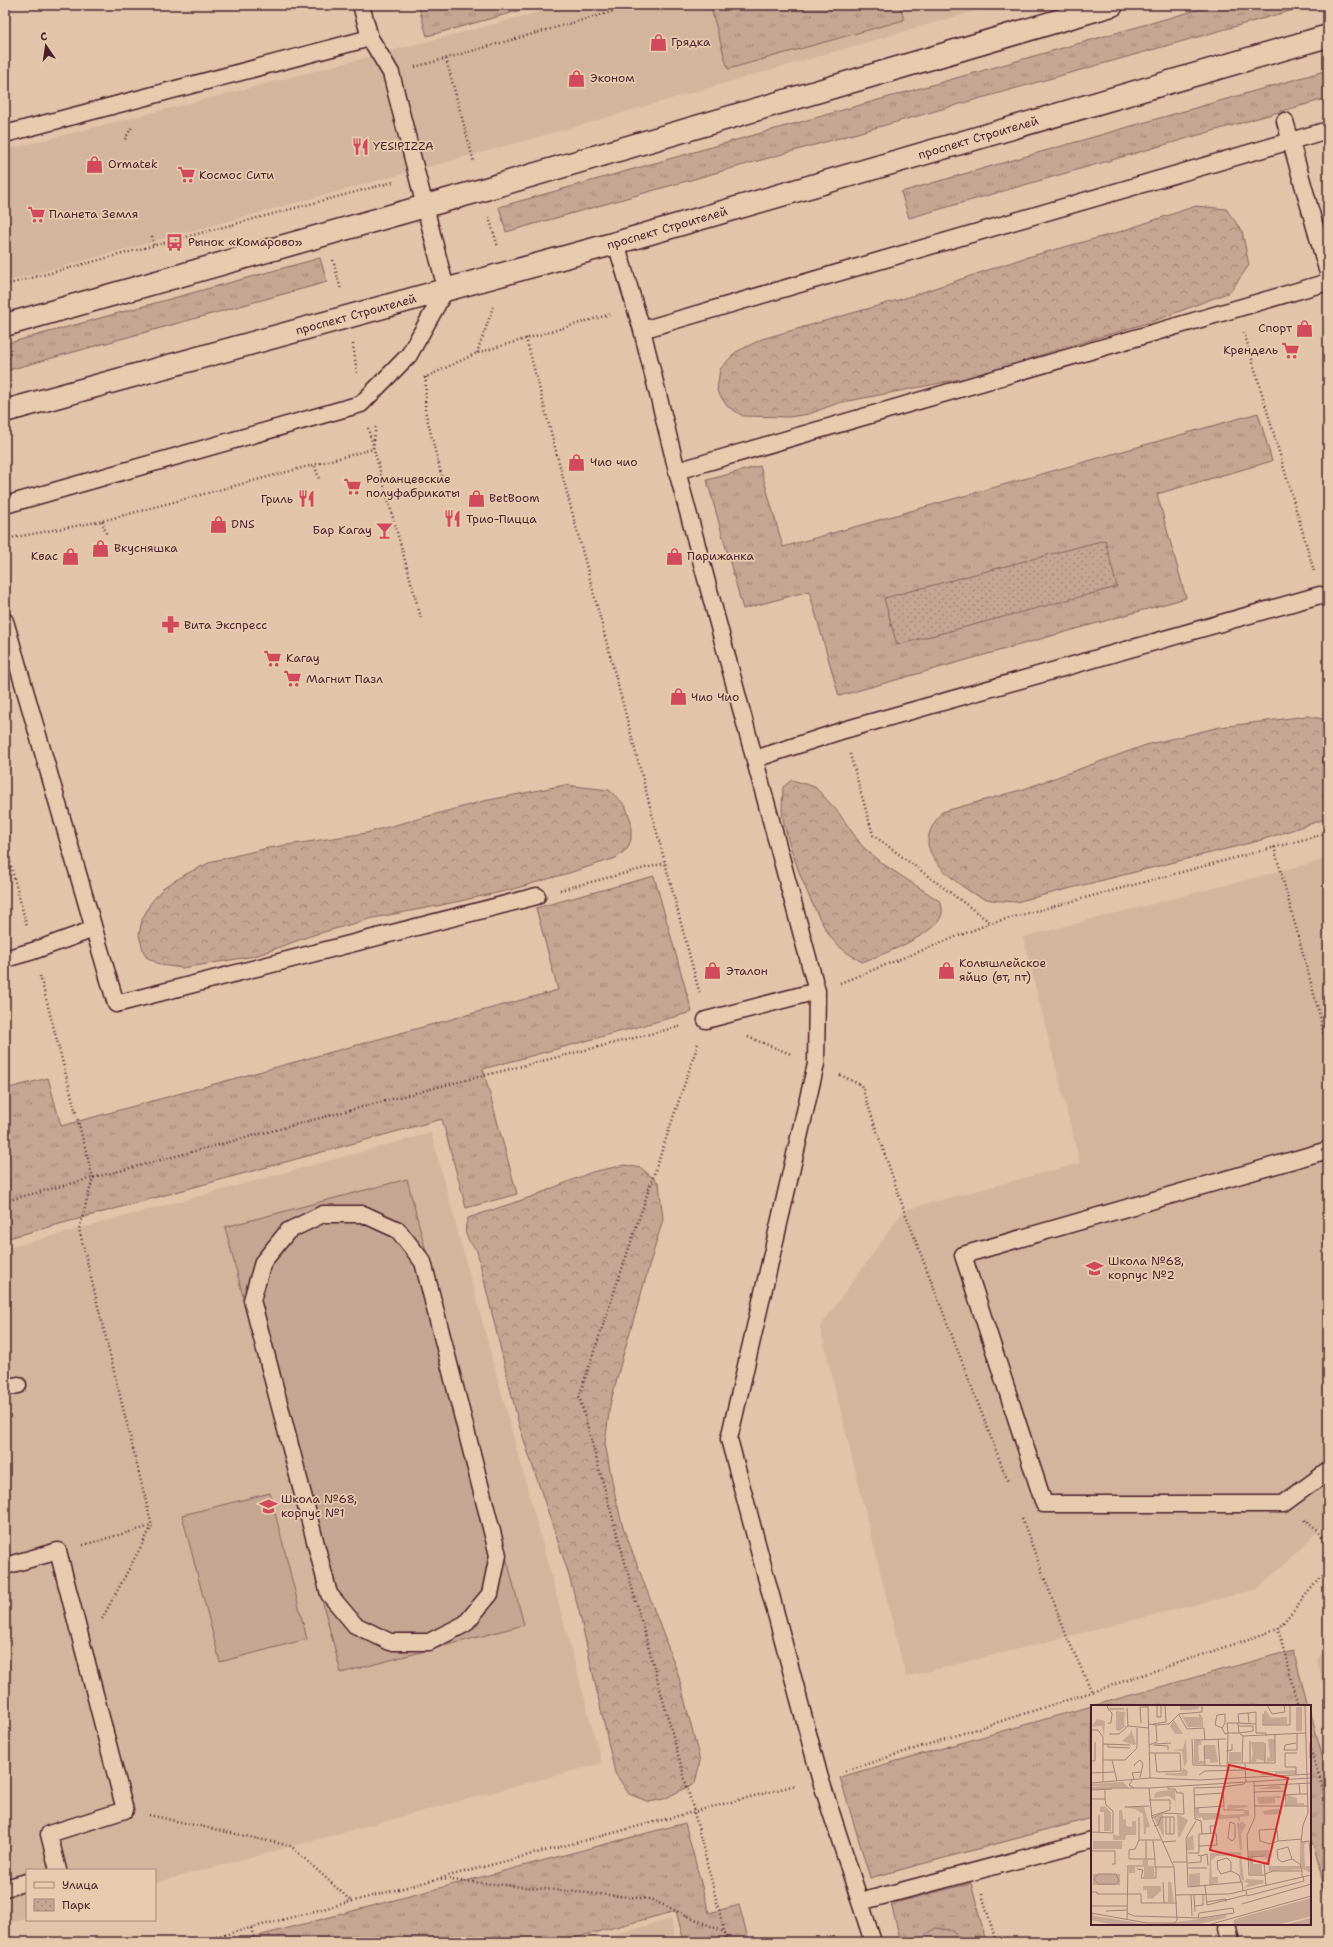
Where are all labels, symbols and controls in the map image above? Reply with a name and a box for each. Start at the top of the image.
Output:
north arrow [26,26,66,66]
text: С [39,29,49,45]
shop icon: Грядка [648,32,668,52]
place label: Грядка [671,34,711,50]
shop icon: Эконом [567,68,587,88]
place label: Эконом [590,70,635,86]
street label: проспект Строителей [916,113,1041,163]
restaurant icon: YES!PIZZA [350,136,370,156]
place label: YES!PIZZA [373,138,434,154]
shop icon: Ormatek [85,154,105,174]
place label: Ormatek [108,156,158,172]
supermarket icon: Космос Сити [176,165,196,185]
place label: Космос Сити [199,167,274,183]
street label: проспект Строителей [605,203,729,253]
supermarket icon: Планета Земля [26,204,46,224]
place label: Планета Земля [49,206,138,222]
bus stop icon: Рынок «Комарово» [165,232,185,252]
place label: Рынок «Комарово» [188,234,303,250]
street label: проспект Строителей [294,290,418,339]
shop icon: Спорт [1295,318,1315,338]
place label: Спорт [1258,320,1293,336]
supermarket icon: Крендель [1281,340,1301,360]
place label: Крендель [1223,342,1278,358]
shop icon: Чио чио [567,452,587,472]
place label: Чио чио [590,454,638,470]
place label: Романцевские полуфабрикаты [366,471,460,501]
supermarket icon: Романцевские полуфабрикаты [343,476,363,496]
shop icon: BetBoom [466,488,486,508]
restaurant icon: Гриль [296,489,316,509]
place label: BetBoom [489,490,540,506]
place label: Гриль [261,491,293,507]
restaurant icon: Трио-Пицца [443,509,463,529]
place label: Трио-Пицца [466,511,537,527]
shop icon: DNS [208,514,228,534]
place label: DNS [231,516,255,532]
bar icon: Бар Кагау [375,520,395,540]
place label: Бар Кагау [312,522,372,538]
shop icon: Вкусняшка [91,538,111,558]
place label: Вкусняшка [114,540,178,556]
shop icon: Квас [61,546,81,566]
shop icon: Парижанка [664,546,684,566]
place label: Квас [31,548,58,564]
place label: Парижанка [687,548,754,564]
pharmacy icon: Вита Экспресс [161,615,181,635]
place label: Вита Экспресс [184,617,267,633]
supermarket icon: Кагау [263,648,283,668]
place label: Кагау [286,650,320,666]
supermarket icon: Магнит Пазл [283,669,303,689]
place label: Магнит Пазл [306,671,383,687]
shop icon: Чио Чио [668,687,688,707]
place label: Чио Чио [691,689,739,705]
place label: Колышлейское яйцо (вт, пт) [959,955,1046,985]
shop icon: Колышлейское яйцо (вт, пт) [936,960,956,980]
shop icon: Эталон [703,961,723,981]
place label: Эталон [726,963,768,979]
place label: Школа №68, корпус №2 [1108,1253,1184,1283]
school or university icon: Школа №68, корпус №2 [1085,1258,1105,1278]
place label: Школа №68, корпус №1 [281,1491,357,1521]
school or university icon: Школа №68, корпус №1 [258,1496,278,1516]
inset map [1091,1705,1311,1925]
legend [26,1869,156,1921]
text: Улица [62,1877,99,1893]
text: Парк [62,1897,91,1913]

